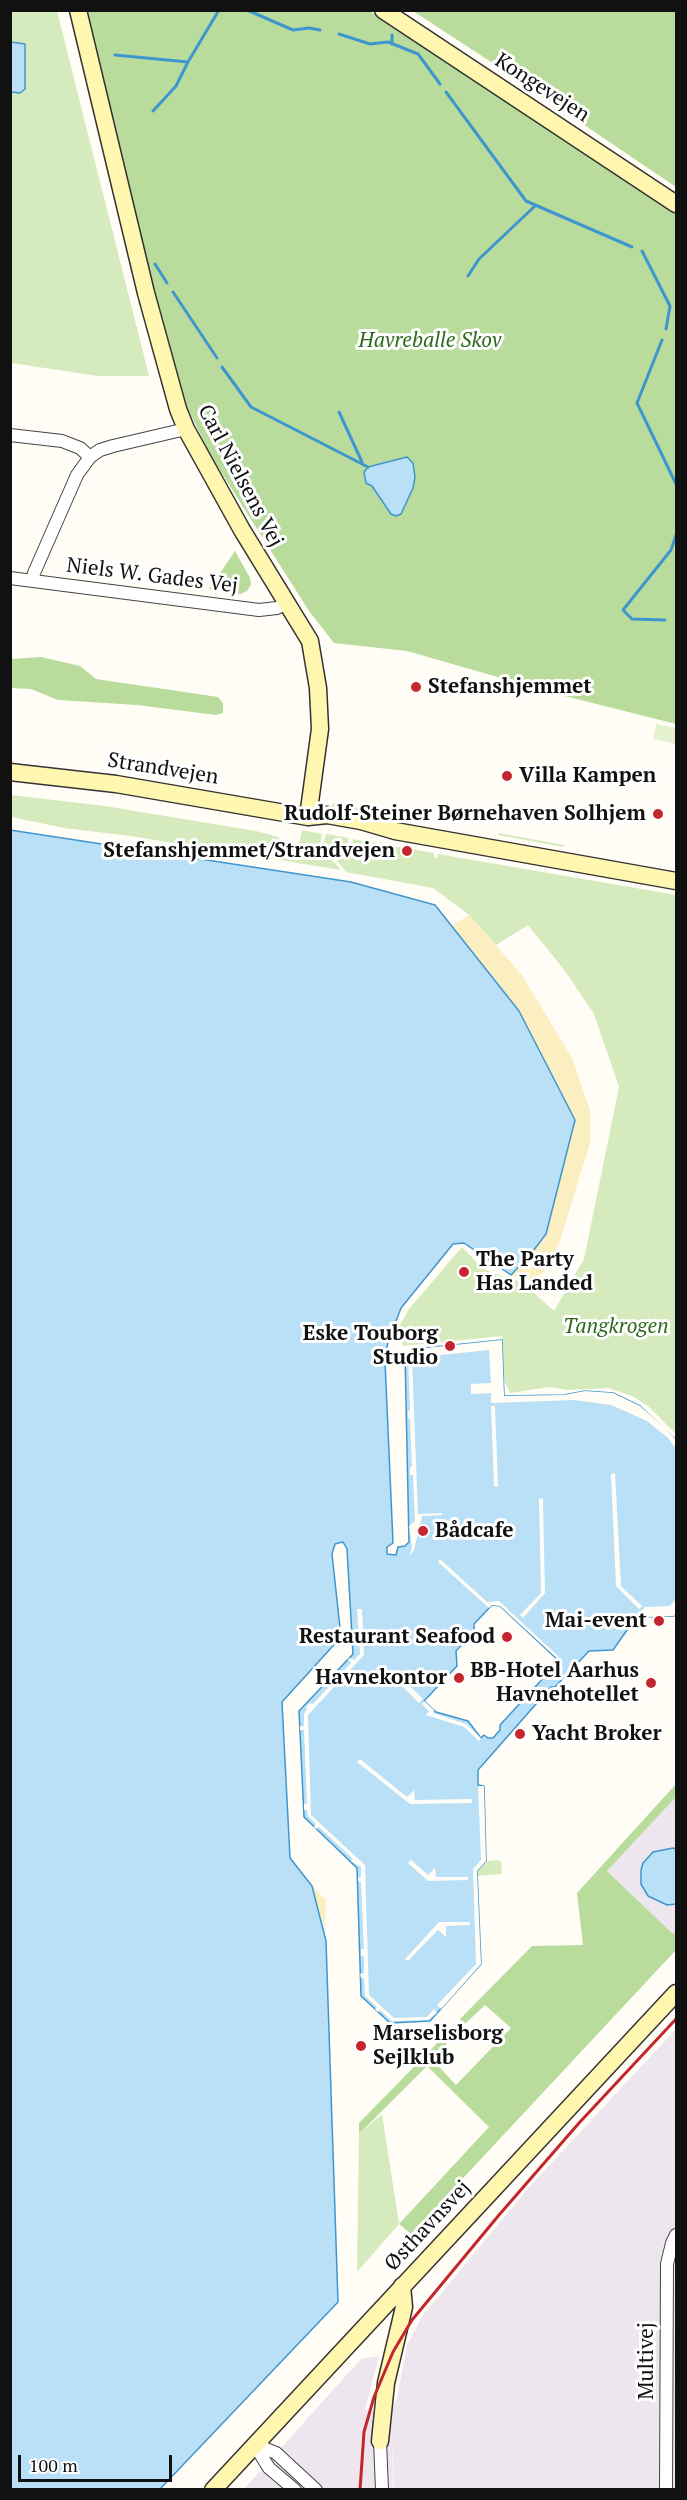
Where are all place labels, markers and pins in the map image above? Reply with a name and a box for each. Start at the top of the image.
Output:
place label: Stefanshjemmet [428,674,592,700]
marker: Stefanshjemmet [409,680,423,694]
place label: Villa Kampen [519,763,656,789]
marker: Villa Kampen [500,769,514,783]
place label: Rudolf-Steiner Børnehaven Solhjem [284,801,646,827]
marker: Rudolf-Steiner Børnehaven Solhjem [651,807,665,821]
place label: Stefanshjemmet/Strandvejen [103,838,395,864]
marker: Stefanshjemmet/Strandvejen [400,844,414,858]
place label: The Party Has Landed [476,1247,593,1297]
marker: The Party Has Landed [457,1265,471,1279]
place label: Eske Touborg Studio [303,1321,438,1371]
marker: Eske Touborg Studio [443,1339,457,1353]
place label: Bådcafe [435,1518,514,1544]
marker: Bådcafe [416,1524,430,1538]
place label: Mai-event [545,1608,647,1634]
marker: Mai-event [652,1614,666,1628]
place label: Restaurant Seafood [299,1624,495,1650]
marker: Restaurant Seafood [500,1630,514,1644]
place label: BB-Hotel Aarhus Havnehotellet [470,1658,639,1708]
place label: Havnekontor [315,1665,447,1691]
marker: Havnekontor [452,1671,466,1685]
marker: BB-Hotel Aarhus Havnehotellet [644,1676,658,1690]
place label: Yacht Broker [532,1721,662,1747]
marker: Yacht Broker [513,1727,527,1741]
place label: Marselisborg Sejlklub [373,2021,503,2071]
marker: Marselisborg Sejlklub [354,2039,368,2053]

